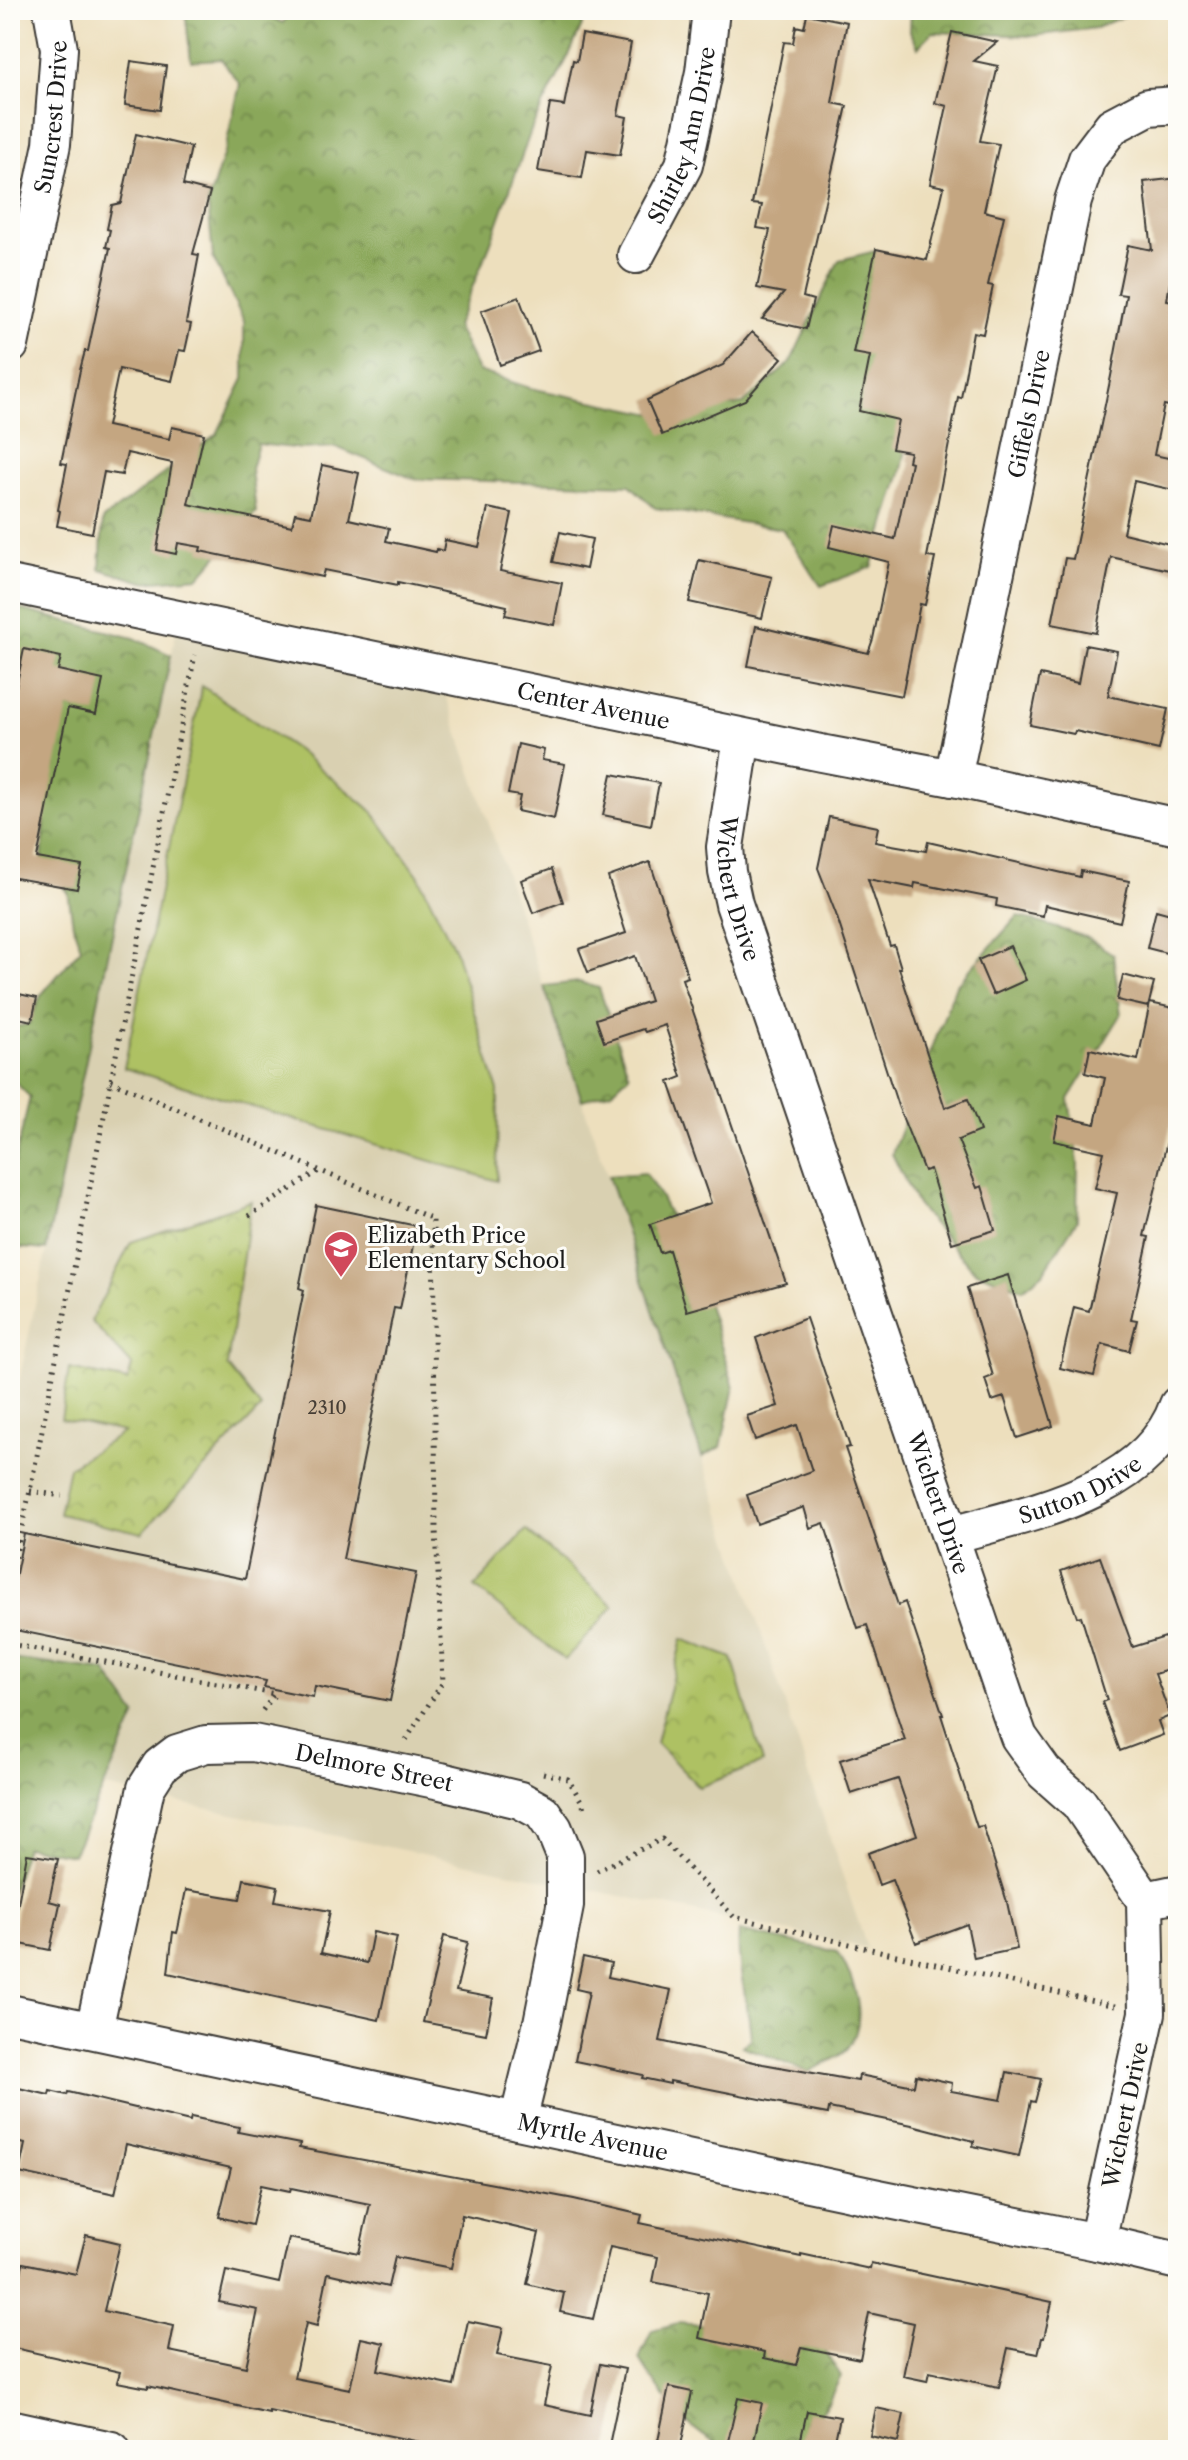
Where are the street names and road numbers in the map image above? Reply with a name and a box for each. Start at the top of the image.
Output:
street label: Suncrest Drive [29,38,73,196]
street label: Shirley Ann Drive [642,45,721,228]
street label: Giffels Drive [1003,347,1056,481]
street label: Center Avenue [515,677,672,735]
street label: Wichert Drive [711,813,765,965]
street label: Wichert Drive [901,1427,975,1578]
street label: Sutton Drive [1015,1450,1147,1530]
street label: Delmore Street [293,1739,456,1797]
street label: Wichert Drive [1097,2040,1154,2192]
street label: Myrtle Avenue [515,2108,671,2167]

